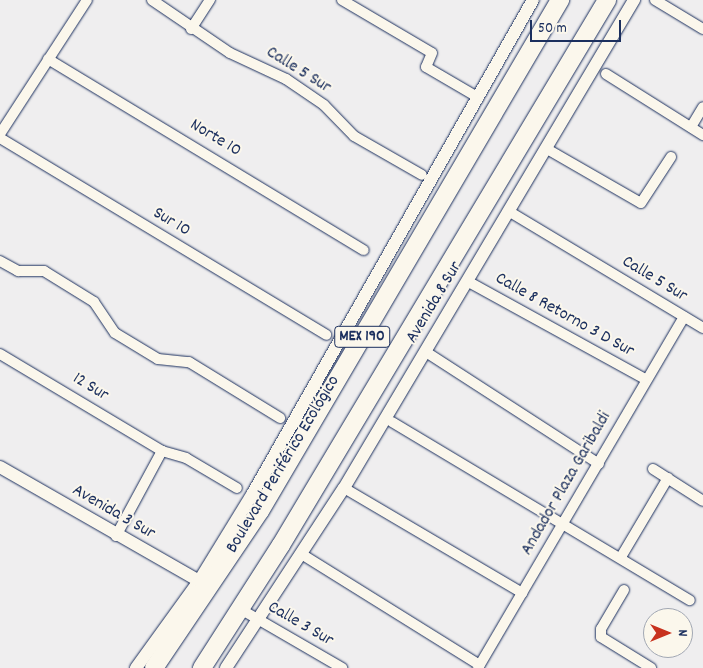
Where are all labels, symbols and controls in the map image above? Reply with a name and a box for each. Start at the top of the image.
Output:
scale bar [533,10,624,42]
text: 50 m [538,18,567,40]
street label: Calle 5 Sur [261,43,335,99]
street label: Norte 10 [185,115,245,163]
street label: Sur 10 [148,203,194,243]
street label: Calle 5 Sur [617,252,691,308]
street label: Avenida 8 Sur [402,258,468,348]
street label: Calle 8 Retorno 3 D Sur [491,269,637,363]
road number: MEX 190 [333,324,391,351]
street label: 12 Sur [68,369,112,407]
street label: Boulevard Periférico Ecológico [222,372,346,558]
street label: Andador Plaza Garibaldi [517,408,617,560]
street label: Avenida 3 Sur [68,481,158,545]
street label: Calle 3 Sur [263,598,337,652]
north arrow [643,608,693,658]
text: N [672,630,692,636]

